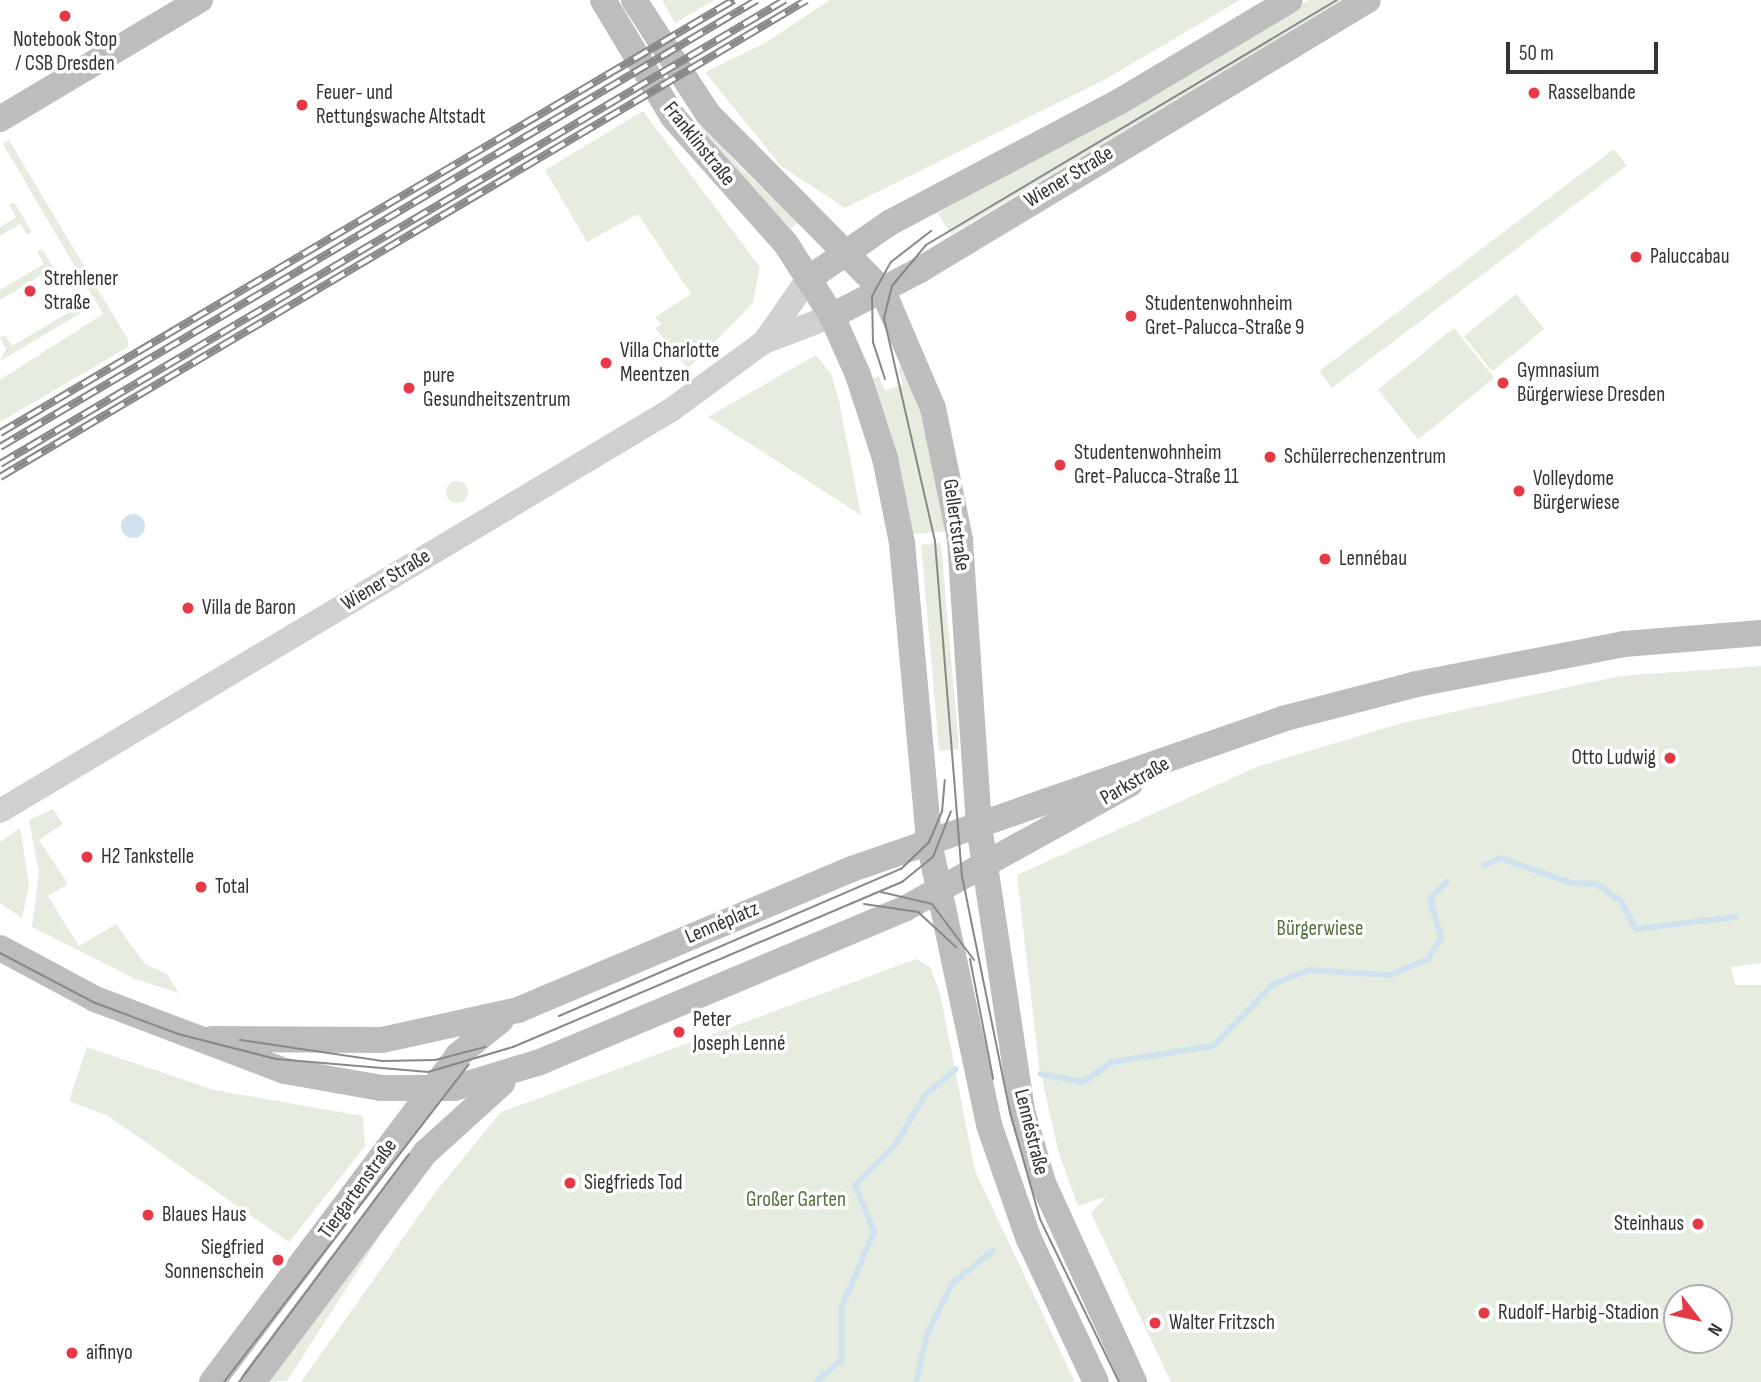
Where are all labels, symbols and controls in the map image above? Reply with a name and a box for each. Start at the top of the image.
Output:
marker: Notebook Stop / CSB Dresden [57,8,73,24]
place label: Notebook Stop / CSB Dresden [13,27,117,77]
scale bar [1509,28,1661,72]
text: 50 m [1519,41,1554,66]
place label: Feuer- und Rettungswache Altstadt [316,80,486,130]
place label: Rasselbande [1548,80,1636,106]
marker: Rasselbande [1526,85,1542,101]
marker: Feuer- und Rettungswache Altstadt [294,97,310,113]
street label: Franklinstraße [657,97,741,191]
street label: Wiener Straße [1020,141,1118,213]
place label: Paluccabau [1650,244,1729,270]
marker: Paluccabau [1628,249,1644,265]
place label: Strehlener Straße [44,266,118,316]
marker: Strehlener Straße [22,283,38,299]
place label: Studentenwohnheim Gret-Palucca-Straße 9 [1145,291,1304,341]
marker: Studentenwohnheim Gret-Palucca-Straße 9 [1123,308,1139,324]
place label: Villa Charlotte Meentzen [620,338,720,388]
marker: Villa Charlotte Meentzen [598,355,614,371]
place label: Gymnasium Bürgerwiese Dresden [1517,358,1665,408]
place label: pure Gesundheitszentrum [423,363,570,413]
marker: Gymnasium Bürgerwiese Dresden [1495,375,1511,391]
marker: pure Gesundheitszentrum [401,380,417,396]
place label: Studentenwohnheim Gret-Palucca-Straße 11 [1074,440,1239,490]
place label: Schülerrechenzentrum [1284,444,1446,470]
marker: Schülerrechenzentrum [1262,449,1278,465]
marker: Studentenwohnheim Gret-Palucca-Straße 11 [1052,457,1068,473]
place label: Volleydome Bürgerwiese [1533,466,1620,516]
street label: Gellertstraße [937,477,975,573]
marker: Volleydome Bürgerwiese [1511,483,1527,499]
street label: Wiener Straße [337,544,435,616]
place label: Lennébau [1339,546,1407,572]
marker: Lennébau [1317,551,1333,567]
place label: Villa de Baron [202,595,296,621]
marker: Villa de Baron [180,600,196,616]
place label: Otto Ludwig [1572,745,1656,771]
marker: Otto Ludwig [1662,750,1678,766]
street label: Parkstraße [1096,751,1174,811]
place label: H2 Tankstelle [101,844,194,870]
marker: H2 Tankstelle [79,849,95,865]
place label: Total [215,874,249,900]
marker: Total [193,879,209,895]
street label: Lennéplatz [682,896,762,950]
park label: Bürgerwiese [1277,916,1363,942]
place label: Peter Joseph Lenné [693,1007,785,1057]
marker: Peter Joseph Lenné [671,1024,687,1040]
street label: Lennéstraße [1008,1087,1054,1177]
street label: Tiergartenstraße [313,1134,403,1244]
place label: Siegfrieds Tod [584,1170,682,1196]
marker: Siegfrieds Tod [562,1175,578,1191]
park label: Großer Garten [746,1187,846,1213]
place label: Blaues Haus [162,1202,247,1228]
marker: Blaues Haus [140,1207,156,1223]
place label: Steinhaus [1614,1211,1684,1237]
marker: Steinhaus [1690,1216,1706,1232]
place label: Siegfried Sonnenschein [165,1235,264,1285]
marker: Siegfried Sonnenschein [270,1252,286,1268]
north arrow [1663,1284,1733,1354]
place label: Rudolf-Harbig-Stadion [1498,1300,1659,1326]
marker: Rudolf-Harbig-Stadion [1476,1305,1492,1321]
place label: Walter Fritzsch [1169,1310,1275,1336]
marker: Walter Fritzsch [1147,1315,1163,1331]
text: N [1702,1319,1727,1340]
place label: aifinyo [86,1340,133,1366]
marker: aifinyo [64,1345,80,1361]

